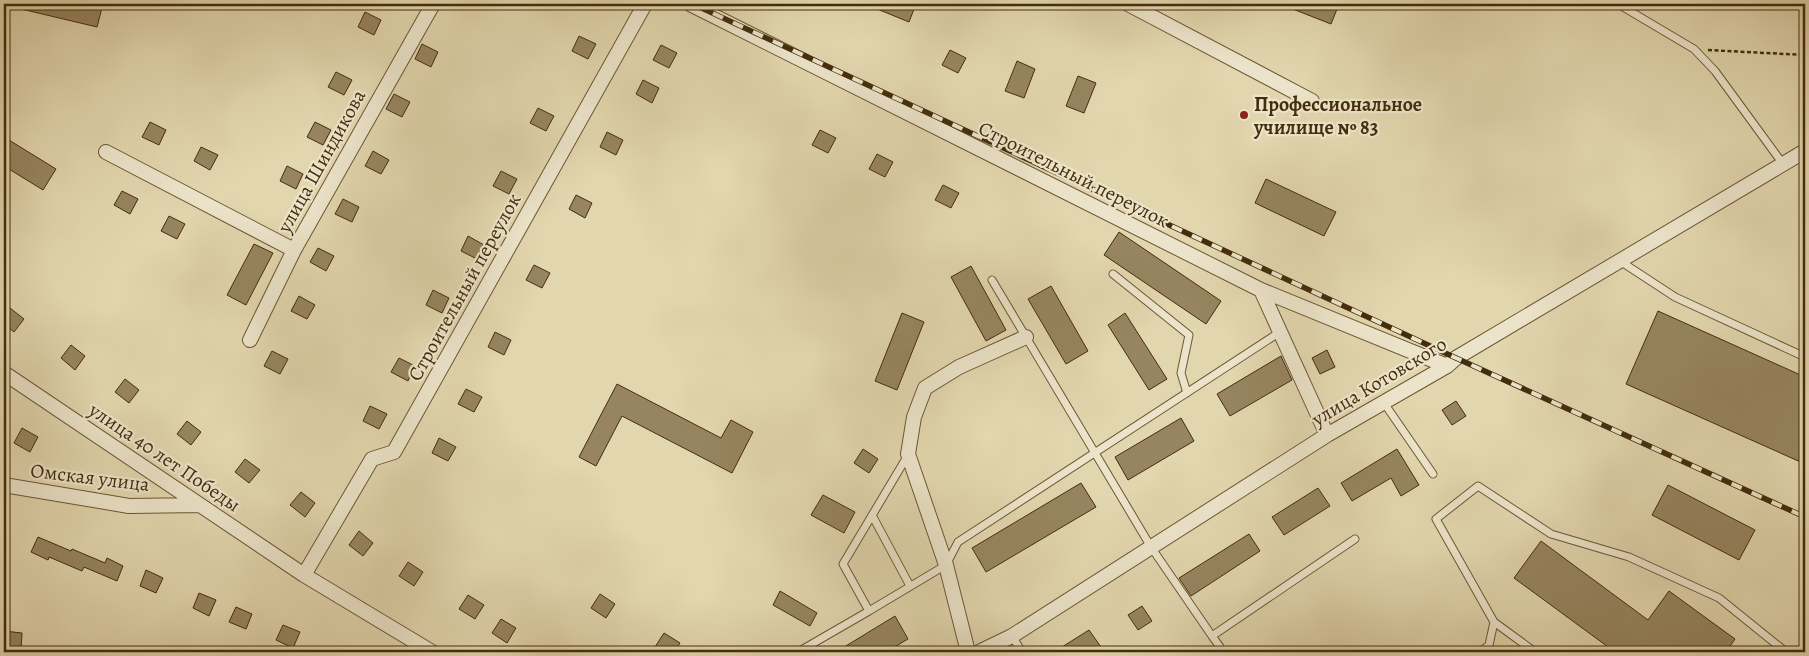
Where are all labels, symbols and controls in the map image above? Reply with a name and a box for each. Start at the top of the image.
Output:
street label: улица Шиндикова [270,84,372,239]
place label: Профессиональное училище № 83 [1253,91,1422,141]
marker: Профессиональное училище № 83 [1238,109,1250,121]
street label: Строительный переулок [974,115,1174,234]
street label: Строительный переулок [402,189,527,386]
street label: улица Котовского [1306,330,1452,433]
street label: улица 40 лет Победы [83,396,246,518]
street label: Омская улица [29,457,152,498]

